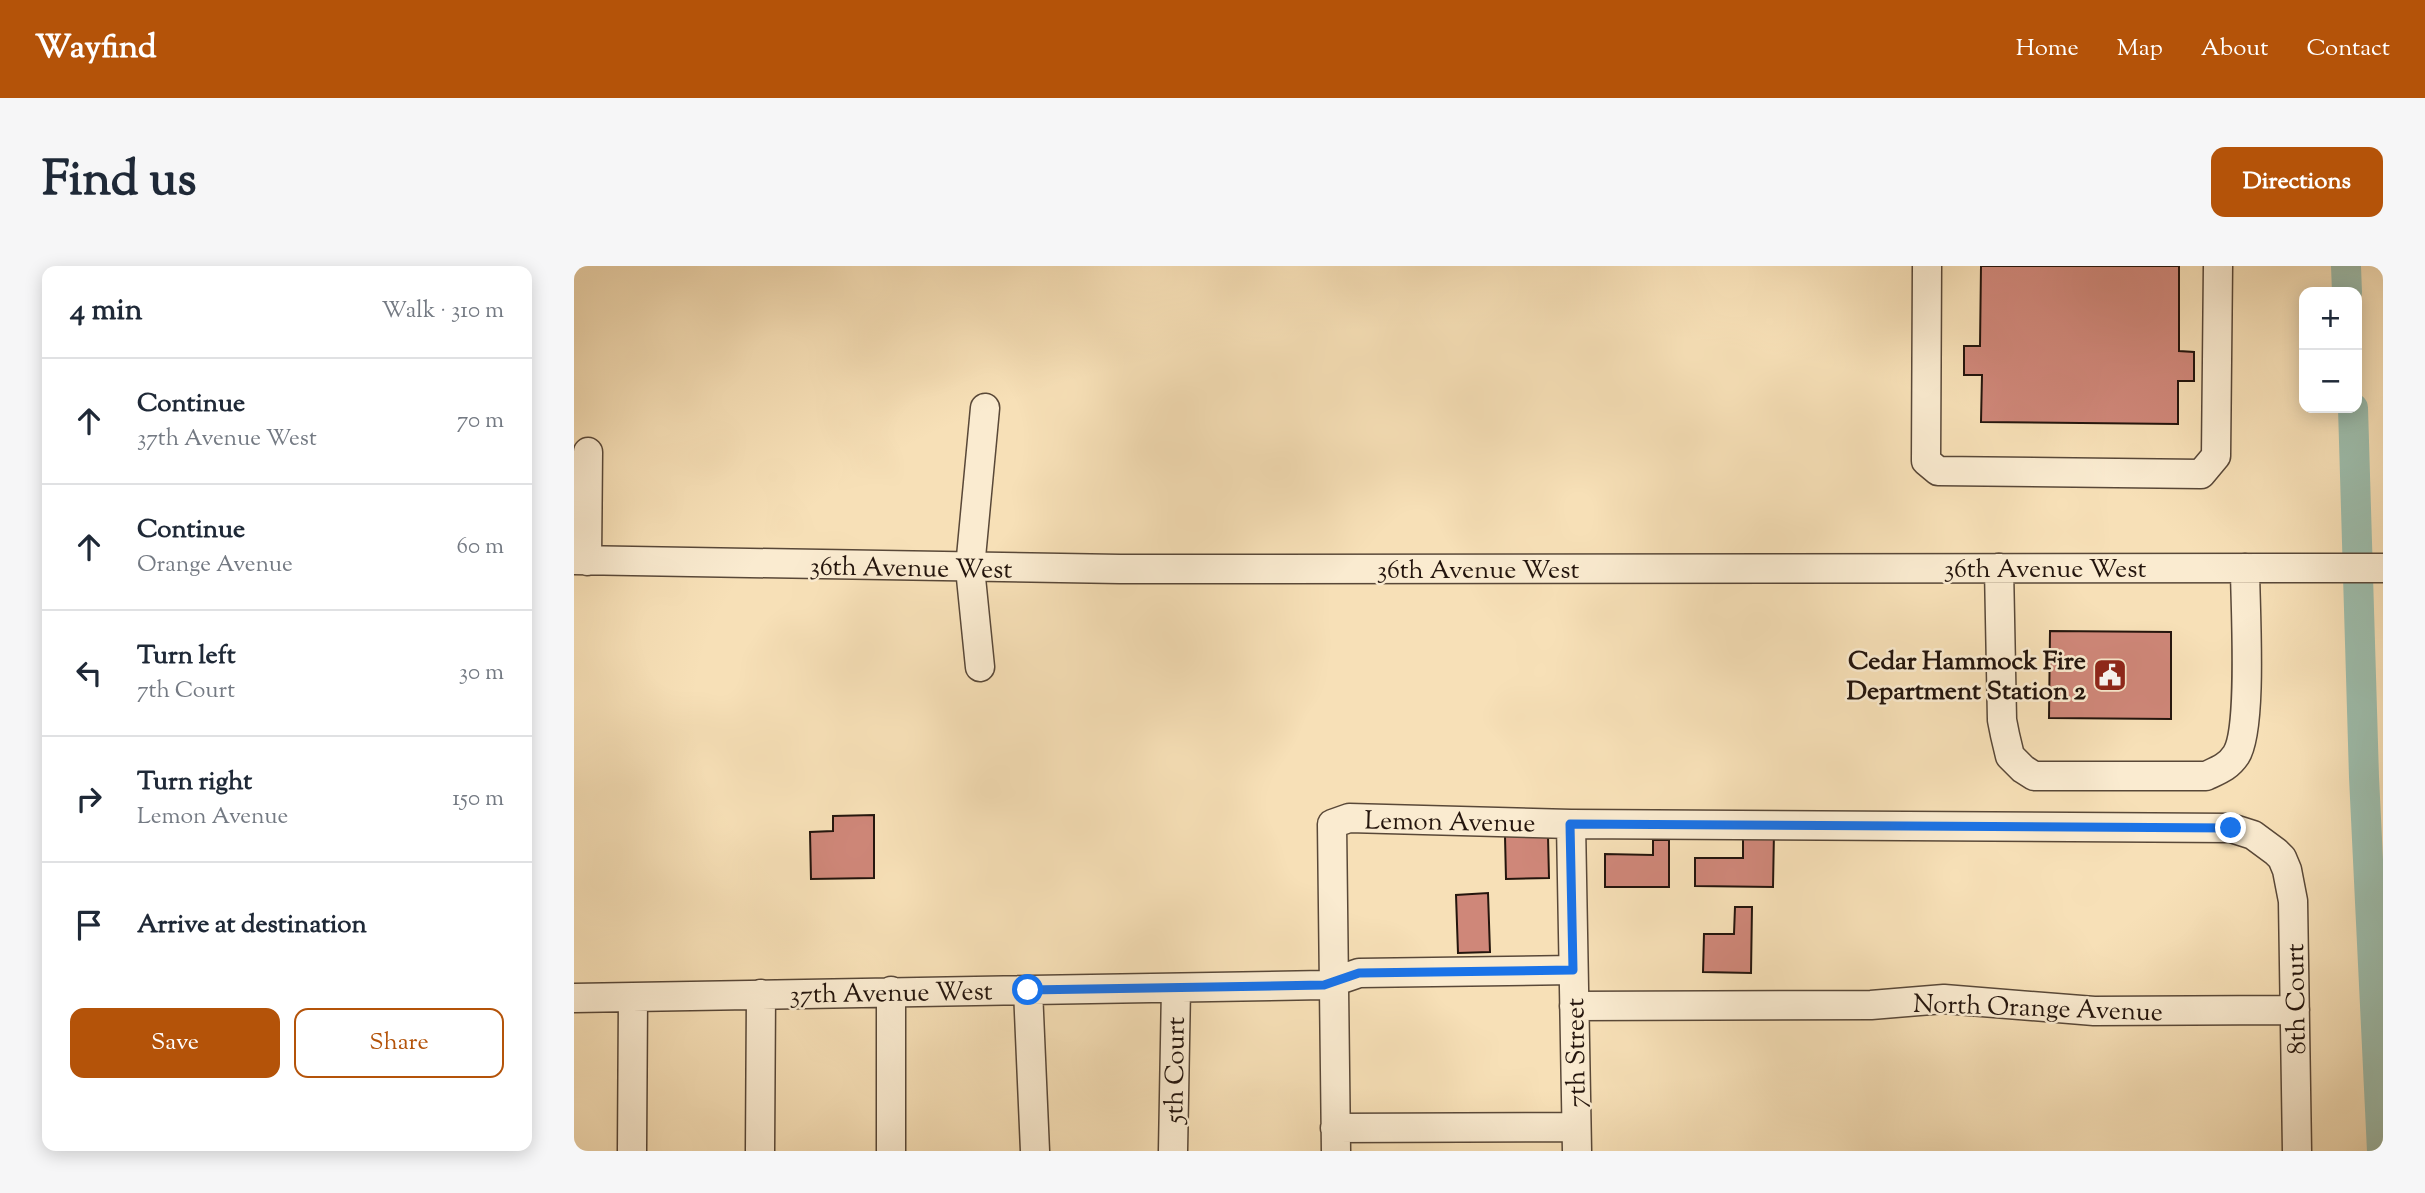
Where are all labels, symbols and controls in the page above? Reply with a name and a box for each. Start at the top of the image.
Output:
text: Wayfind [35,25,157,73]
text: Home [2016,32,2079,66]
text: Map [2117,32,2163,66]
text: About [2201,32,2268,66]
text: Contact [2306,32,2390,66]
text: Find us [42,147,196,217]
button: Directions [2211,147,2383,217]
map controls [2299,287,2362,413]
button: + [2299,287,2362,350]
text: 4 min [70,290,143,333]
text: Walk · 310 m [381,295,504,328]
button: − [2299,350,2362,413]
text: Continue [137,386,245,423]
icon: ahead [70,402,108,440]
text: 70 m [457,405,504,438]
text: 37th Avenue West [137,423,317,456]
text: Continue [137,512,245,549]
icon: ahead [70,528,108,566]
text: 60 m [456,531,504,564]
text: Orange Avenue [137,549,293,582]
street label: 36th Avenue West [809,549,1013,590]
street label: 36th Avenue West [1944,552,2146,589]
street label: 36th Avenue West [1377,553,1579,590]
text: Turn left [137,638,236,675]
place label: Cedar Hammock Fire Department Station 2 [1846,644,2087,711]
icon: left [70,654,108,692]
public building icon: Cedar Hammock Fire Department Station 2 [2091,656,2129,694]
text: 30 m [459,657,504,690]
text: 7th Court [137,675,235,708]
text: Turn right [137,764,252,801]
icon: right [70,780,108,818]
text: 150 m [452,783,504,816]
text: Lemon Avenue [137,801,288,834]
street label: Lemon Avenue [1364,804,1536,843]
route end [2215,812,2246,843]
icon: arrive [70,906,108,944]
text: Arrive at destination [137,907,367,944]
street label: 8th Court [2278,943,2317,1055]
street label: 37th Avenue West [789,974,993,1015]
route start [1012,974,1043,1005]
street label: North Orange Avenue [1912,987,2164,1032]
street label: 7th Street [1558,998,1597,1108]
button: Save [70,1008,280,1078]
button: Share [294,1008,504,1078]
street label: 5th Court [1157,1016,1196,1126]

